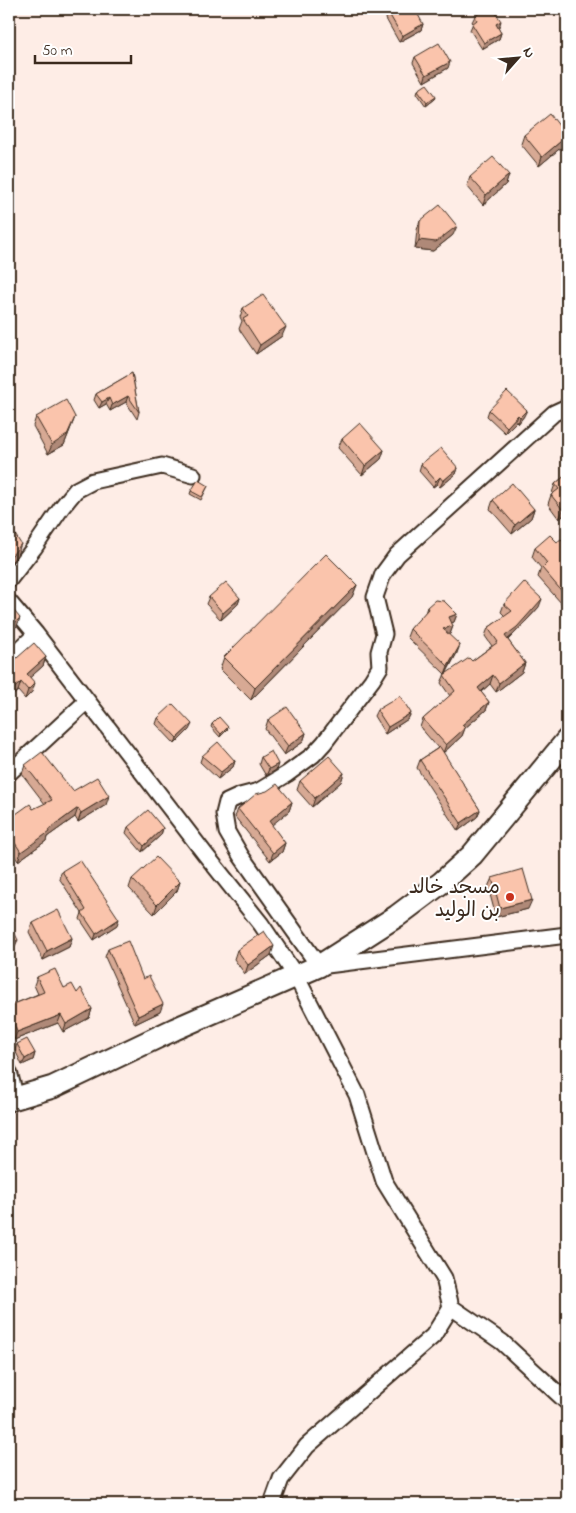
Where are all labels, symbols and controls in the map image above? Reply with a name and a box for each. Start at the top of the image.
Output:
scale bar [35,32,131,64]
north arrow [494,32,544,82]
text: 50 m [42,40,73,62]
text: N [517,44,540,62]
place label: مسجد خالد بن الوليد [409,874,500,926]
marker: مسجد خالد بن الوليد [504,891,516,903]

